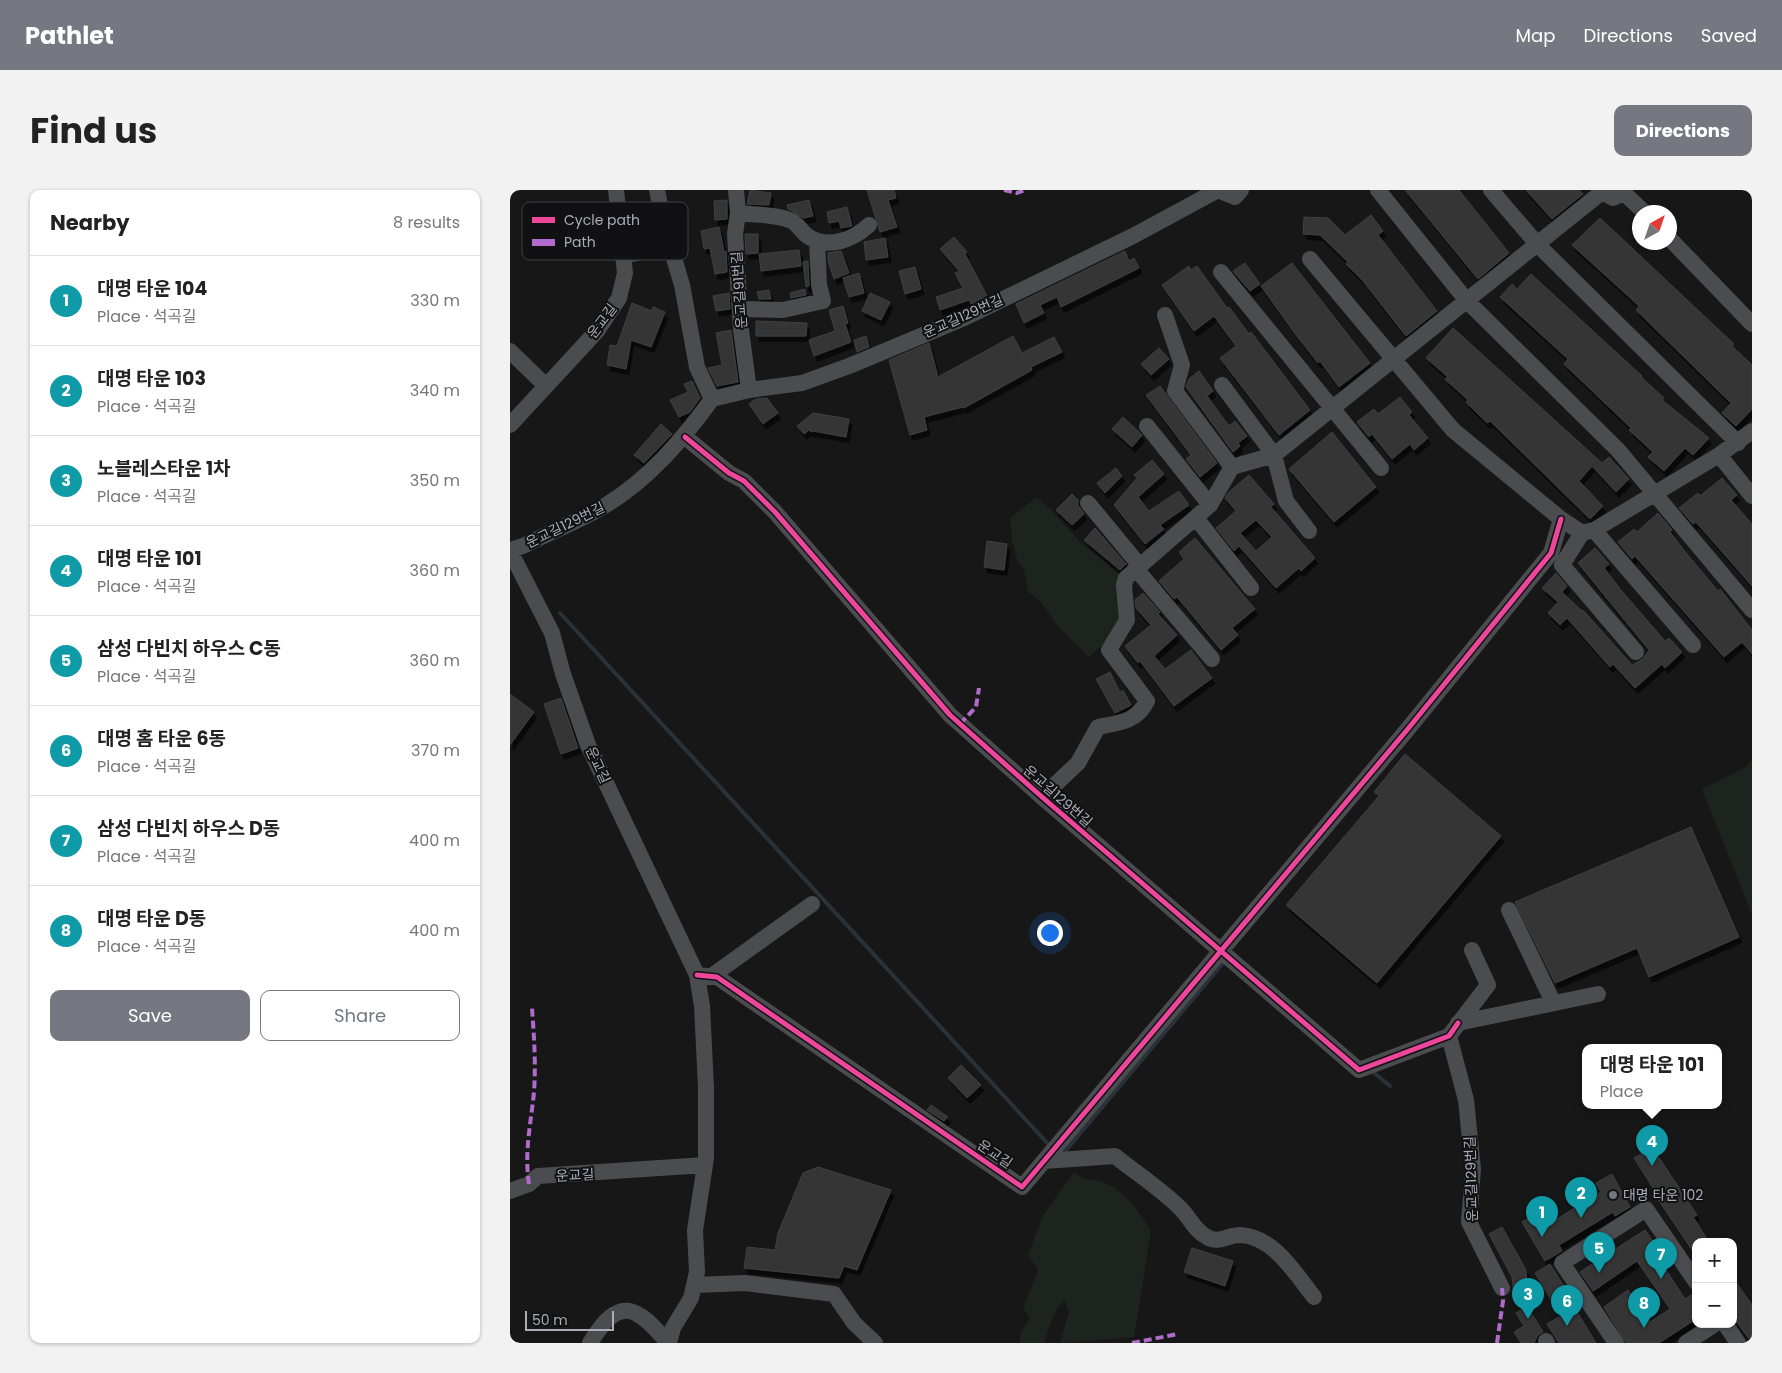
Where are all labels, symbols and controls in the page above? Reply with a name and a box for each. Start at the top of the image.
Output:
text: Pathlet [25,19,114,52]
text: Map [1516,23,1555,48]
text: Directions [1583,23,1673,48]
text: Saved [1701,23,1757,48]
button: Directions [1614,105,1752,156]
text: Find us [30,106,157,155]
legend [522,202,688,260]
north arrow [1632,205,1677,250]
text: Nearby [50,208,130,237]
text: Cycle path [564,210,640,230]
text: 8 results [393,211,460,234]
text: Path [564,232,596,252]
street label: 운교길91번길 [726,251,752,329]
text: 대명 타운 104 [97,275,207,302]
text: 1 [63,289,69,312]
text: 330 m [410,289,460,312]
street label: 운교길129번길 [920,289,1006,343]
street label: 운교길 [582,300,622,342]
text: Place · 석곡길 [97,305,197,328]
text: 대명 타운 103 [97,365,206,392]
text: 2 [61,379,71,402]
text: 340 m [410,379,460,402]
text: Place · 석곡길 [97,395,197,418]
text: 노블레스타운 1차 [97,455,231,482]
text: 3 [61,469,71,492]
text: 350 m [410,469,460,492]
text: Place · 석곡길 [97,485,197,508]
street label: 운교길129번길 [522,497,608,553]
text: 대명 타운 101 [97,545,202,572]
text: 4 [61,559,71,582]
text: 360 m [410,559,460,582]
text: Place · 석곡길 [97,575,197,598]
text: 삼성 다빈치 하우스 C동 [97,635,281,662]
text: 5 [61,649,71,672]
text: 360 m [410,649,460,672]
text: Place · 석곡길 [97,665,197,688]
text: 대명 홈 타운 6동 [97,725,226,752]
text: 6 [61,739,71,762]
text: 370 m [411,739,460,762]
street label: 운교길 [581,743,615,787]
text: Place · 석곡길 [97,755,197,778]
street label: 운교길129번길 [1019,760,1097,832]
text: 삼성 다빈치 하우스 D동 [97,815,280,842]
text: 7 [62,829,70,852]
text: 400 m [409,829,460,852]
text: Place · 석곡길 [97,845,197,868]
text: 대명 타운 D동 [97,905,206,932]
text: 8 [61,919,71,942]
text: 400 m [409,919,460,942]
your location [1037,920,1063,946]
text: Place · 석곡길 [97,935,197,958]
button: Save [50,990,250,1041]
button: Share [260,990,460,1041]
popup [1582,1044,1722,1109]
text: 대명 타운 101 [1600,1051,1704,1078]
text: Place [1600,1080,1643,1103]
pin: 4 [1636,1125,1668,1166]
street label: 운교길 [973,1135,1017,1173]
street label: 운교길129번길 [1460,1136,1482,1222]
street label: 운교길 [555,1164,595,1186]
pin: 2 [1565,1177,1597,1218]
place label: 대명 타운 102 [1623,1185,1703,1205]
marker: 대명 타운 102 [1607,1189,1619,1201]
pin: 1 [1526,1196,1558,1237]
pin: 5 [1583,1232,1615,1273]
pin: 7 [1645,1238,1677,1279]
map controls [1692,1238,1737,1328]
button: + [1692,1238,1737,1283]
pin: 3 [1512,1278,1544,1319]
button: − [1692,1283,1737,1328]
pin: 6 [1551,1285,1583,1326]
pin: 8 [1628,1287,1660,1328]
scale bar [525,1308,614,1331]
text: 50 m [532,1310,568,1330]

